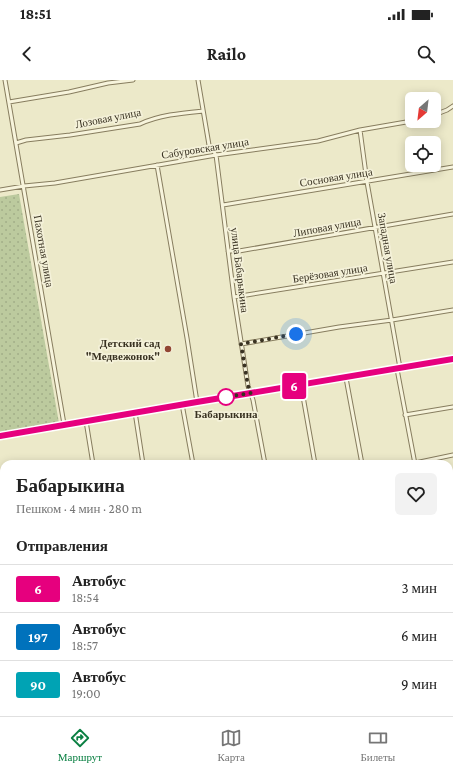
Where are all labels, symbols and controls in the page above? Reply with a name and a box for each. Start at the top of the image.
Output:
text: 18:51 [20,6,51,22]
icon: back [16,43,38,65]
icon: search [415,43,437,65]
text: Railo [207,44,246,64]
north arrow [405,92,441,128]
map controls [405,92,441,172]
street label: Лозовая улица [74,106,142,130]
street label: Сабуровская улица [160,135,250,161]
button: locate [405,136,441,172]
street label: Сосновая улица [299,165,373,189]
street label: Западная улица [376,212,400,284]
street label: Пахотная улица [32,214,56,288]
street label: Липовая улица [292,215,362,239]
street label: улица Бабарыкина [229,227,251,313]
street label: Берёзовая улица [292,261,368,285]
your location [286,324,306,344]
place label: Детский сад "Медвежонок" [86,337,160,362]
marker: Детский сад "Медвежонок" [163,344,173,354]
line badge: 6 [281,373,307,399]
text: 6 [290,378,298,394]
marker: Бабарыкина [217,388,235,406]
place label: Бабарыкина [195,408,258,420]
button: heart [395,473,437,515]
text: Бабарыкина [16,475,125,496]
text: Пешком · 4 мин · 280 m [16,501,142,516]
text: Отправления [16,538,108,554]
text: Автобус [72,573,126,589]
text: 3 мин [402,580,437,596]
text: 6 [34,581,42,597]
text: 18:54 [72,590,99,605]
text: Автобус [72,621,126,637]
text: 6 мин [401,628,437,644]
text: 197 [28,629,48,645]
text: 18:57 [72,638,98,653]
text: Автобус [72,669,126,685]
text: 9 мин [401,676,437,692]
text: 90 [30,677,46,693]
text: 19:00 [72,686,101,701]
tab: Маршрут [58,727,102,763]
tab: Карта [218,727,245,763]
tab: Билеты [360,727,395,763]

